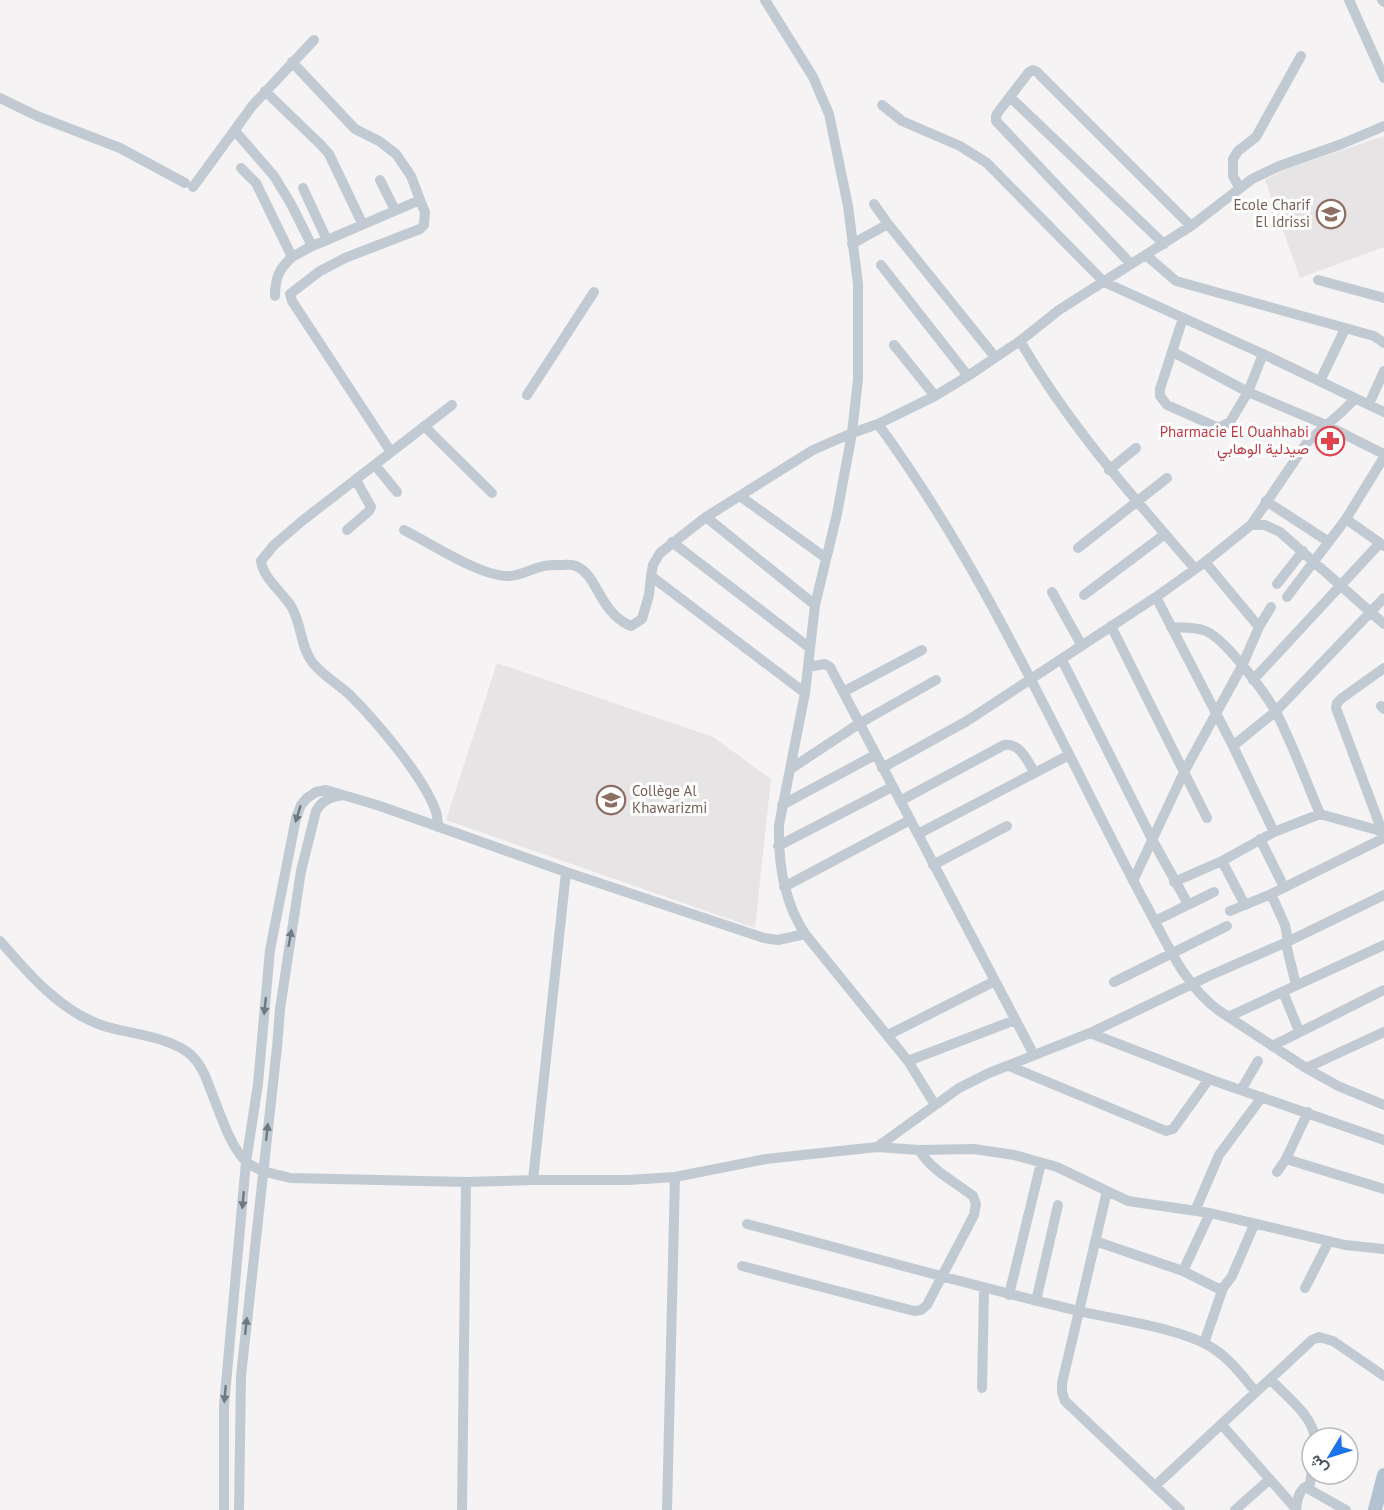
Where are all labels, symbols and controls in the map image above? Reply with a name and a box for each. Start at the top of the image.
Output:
place label: Ecole Charif El Idrissi [1233,195,1311,231]
school or university icon: Ecole Charif El Idrissi [1315,198,1347,230]
place label: Pharmacie El Ouahhabi صيدلية الوهابي [1160,422,1309,462]
pharmacy icon: Pharmacie El Ouahhabi صيدلية الوهابي [1314,425,1346,457]
place label: Collège Al Khawarizmi [632,781,707,817]
school or university icon: Collège Al Khawarizmi [595,784,627,816]
one-way arrow [293,805,302,823]
one-way arrow [285,929,294,948]
one-way arrow [260,997,270,1016]
one-way arrow [262,1122,271,1141]
one-way arrow [238,1191,248,1210]
one-way arrow [241,1316,251,1335]
one-way arrow [220,1385,230,1404]
north arrow [1300,1426,1360,1486]
text: ش [1304,1451,1332,1479]

